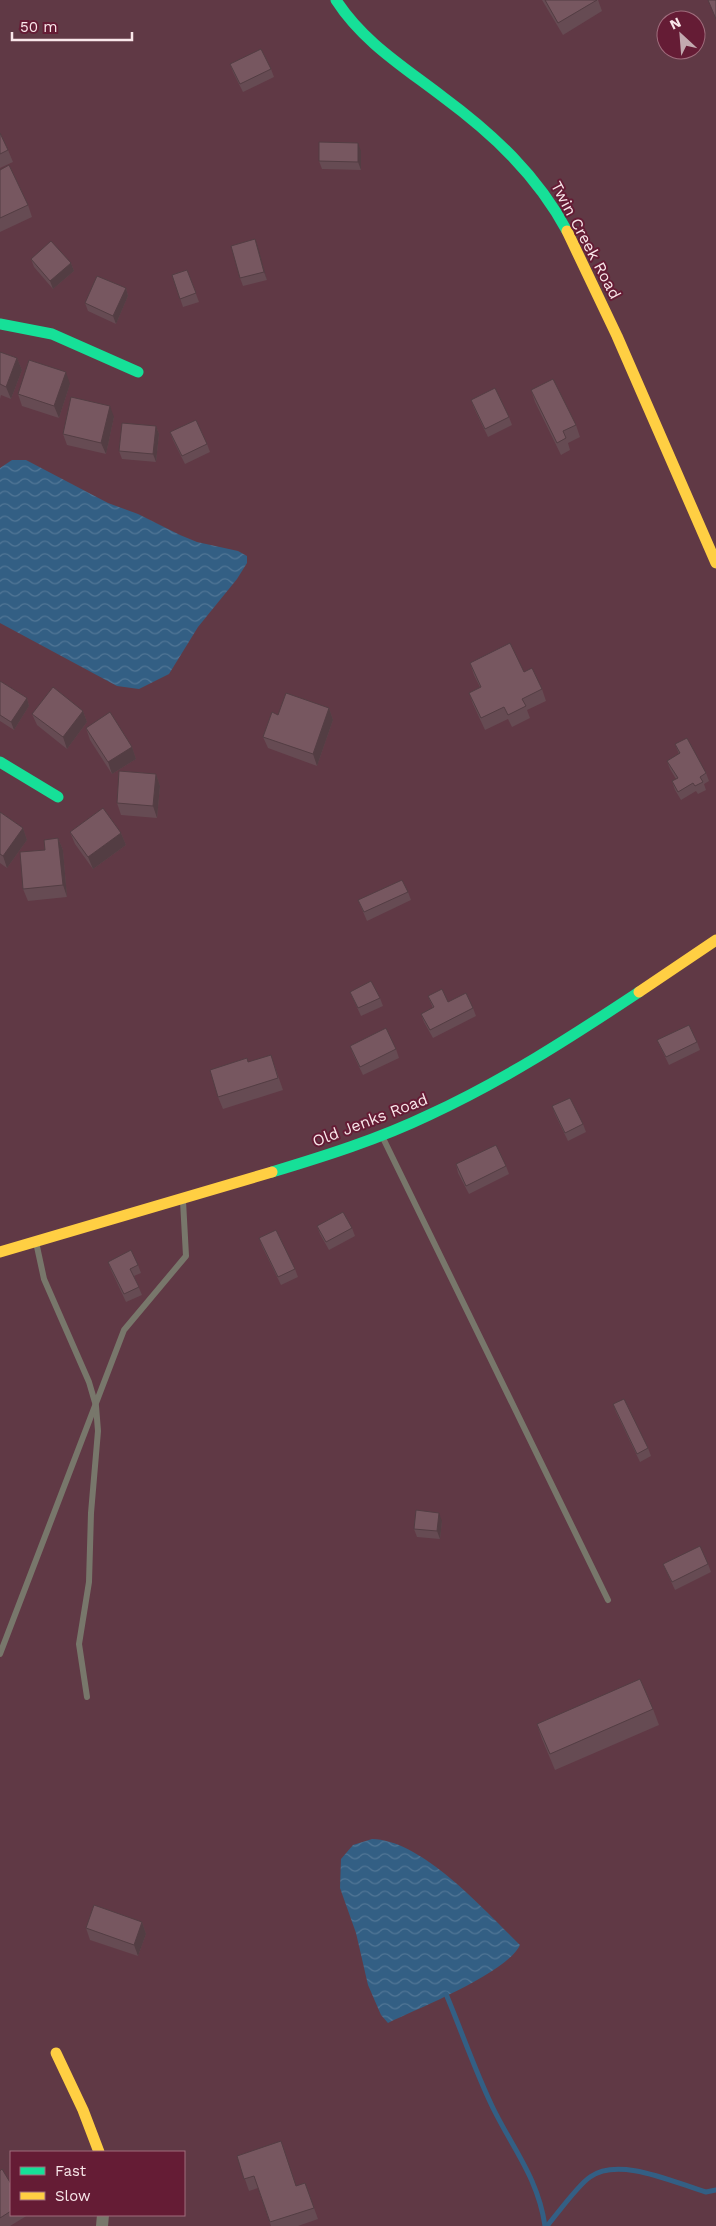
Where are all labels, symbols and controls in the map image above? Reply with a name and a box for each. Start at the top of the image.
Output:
scale bar [12,10,132,42]
north arrow [656,10,706,60]
text: N [667,14,683,33]
text: 50 m [20,18,57,36]
street label: Twin Creek Road [547,178,625,302]
street label: Old Jenks Road [310,1089,430,1151]
legend [10,2151,185,2216]
text: Fast [55,2162,87,2180]
text: Slow [55,2187,91,2205]

